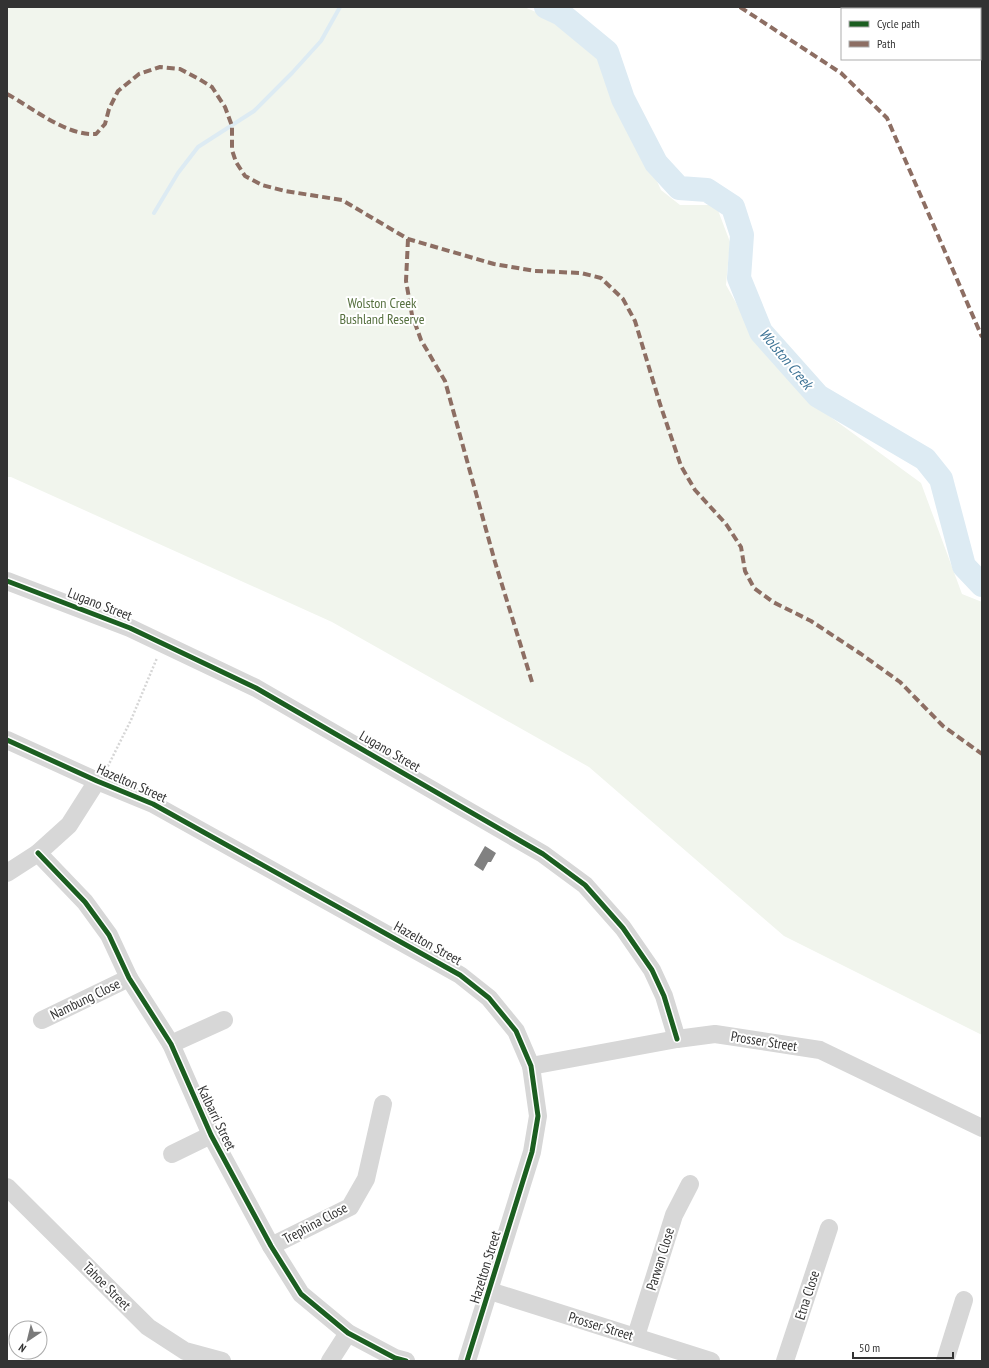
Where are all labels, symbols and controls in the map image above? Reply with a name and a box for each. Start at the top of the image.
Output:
legend [841,8,981,60]
text: Cycle path [877,16,920,31]
text: Path [877,36,895,51]
park label: Wolston Creek Bushland Reserve [339,294,425,328]
water label: Wolston Creek [755,324,819,395]
street label: Lugano Street [65,584,135,625]
street label: Lugano Street [356,726,424,776]
street label: Hazelton Street [94,760,170,807]
street label: Hazelton Street [391,917,465,969]
street label: Nambung Close [47,974,123,1024]
street label: Prosser Street [730,1027,799,1055]
street label: Kalbarri Street [194,1083,240,1153]
street label: Trephina Close [279,1198,351,1248]
street label: Parwan Close [642,1225,678,1293]
street label: Hazelton Street [465,1228,505,1305]
street label: Tahoe Street [79,1258,135,1314]
street label: Etna Close [791,1268,823,1322]
street label: Prosser Street [566,1308,636,1344]
north arrow [8,1320,48,1360]
scale bar [853,1334,953,1360]
text: 50 m [859,1340,880,1355]
text: N [16,1341,29,1356]

